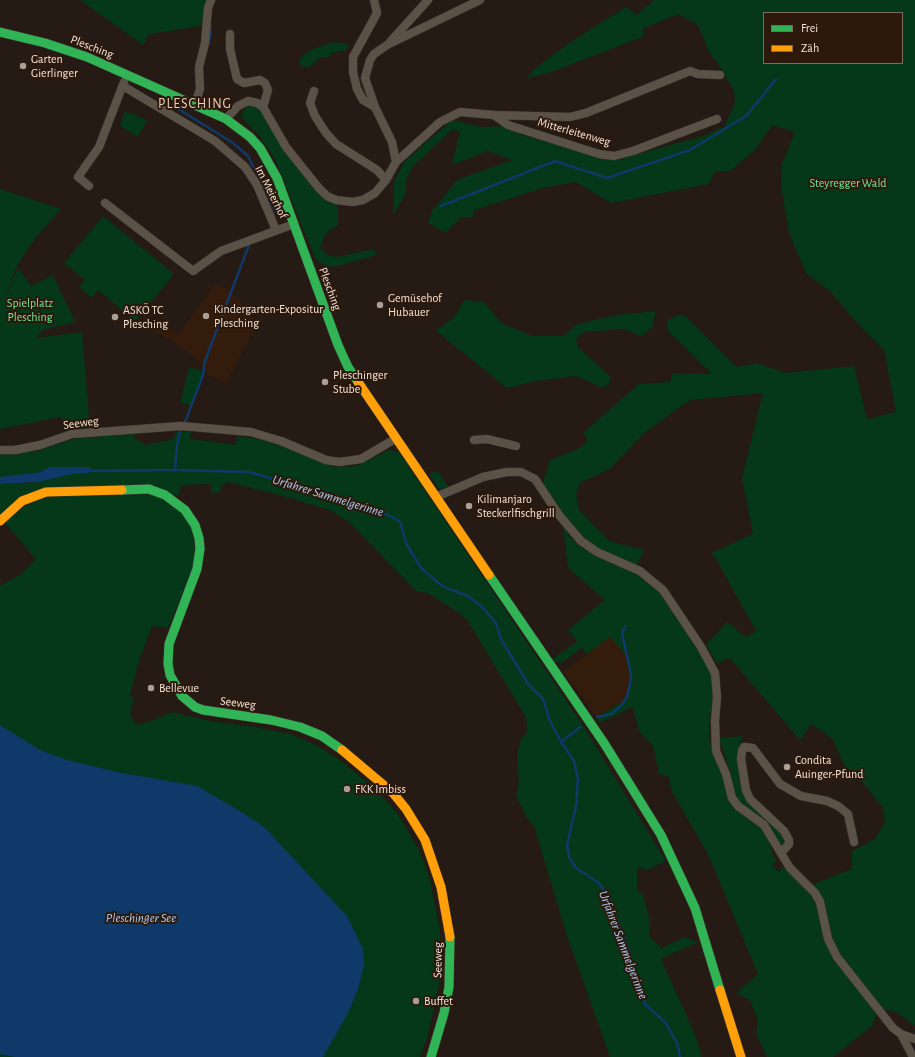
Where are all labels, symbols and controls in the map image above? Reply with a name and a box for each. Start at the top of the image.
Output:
legend [763,12,903,64]
text: Frei [801,22,818,34]
street label: Plesching [68,32,116,62]
text: Zäh [801,42,819,54]
place label: Garten Gierlinger [31,52,78,80]
marker: Garten Gierlinger [18,61,28,71]
district label: PLESCHING [158,96,232,112]
street label: Mitterleitenweg [536,115,612,149]
street label: Im Meierhof [252,163,290,221]
park label: Steyregger Wald [809,176,887,190]
street label: Plesching [316,265,344,313]
place label: Gemüsehof Hubauer [388,291,442,319]
park label: Spielplatz Plesching [7,296,53,324]
marker: Gemüsehof Hubauer [375,300,385,310]
place label: Kindergarten-Expositur Plesching [214,302,323,330]
place label: ASKÖ TC Plesching [123,303,168,331]
marker: Kindergarten-Expositur Plesching [201,311,211,321]
marker: ASKÖ TC Plesching [110,312,120,322]
place label: Pleschinger Stube [333,368,387,396]
marker: Pleschinger Stube [320,377,330,387]
street label: Seeweg [62,413,100,433]
water label: Urfahrer Sammelgerinne [271,472,385,520]
place label: Kilimanjaro Steckerlfischgrill [477,492,555,520]
marker: Kilimanjaro Steckerlfischgrill [464,501,474,511]
place label: Bellevue [159,681,199,695]
marker: Bellevue [146,683,156,693]
street label: Seeweg [219,694,257,712]
place label: Condita Auinger-Pfund [795,753,863,781]
marker: Condita Auinger-Pfund [782,762,792,772]
place label: FKK Imbiss [355,782,406,796]
marker: FKK Imbiss [342,784,352,794]
water label: Urfahrer Sammelgerinne [595,889,651,1001]
water label: Pleschinger See [106,910,176,926]
street label: Seeweg [430,942,446,978]
place label: Buffet [424,994,453,1008]
marker: Buffet [411,996,421,1006]

